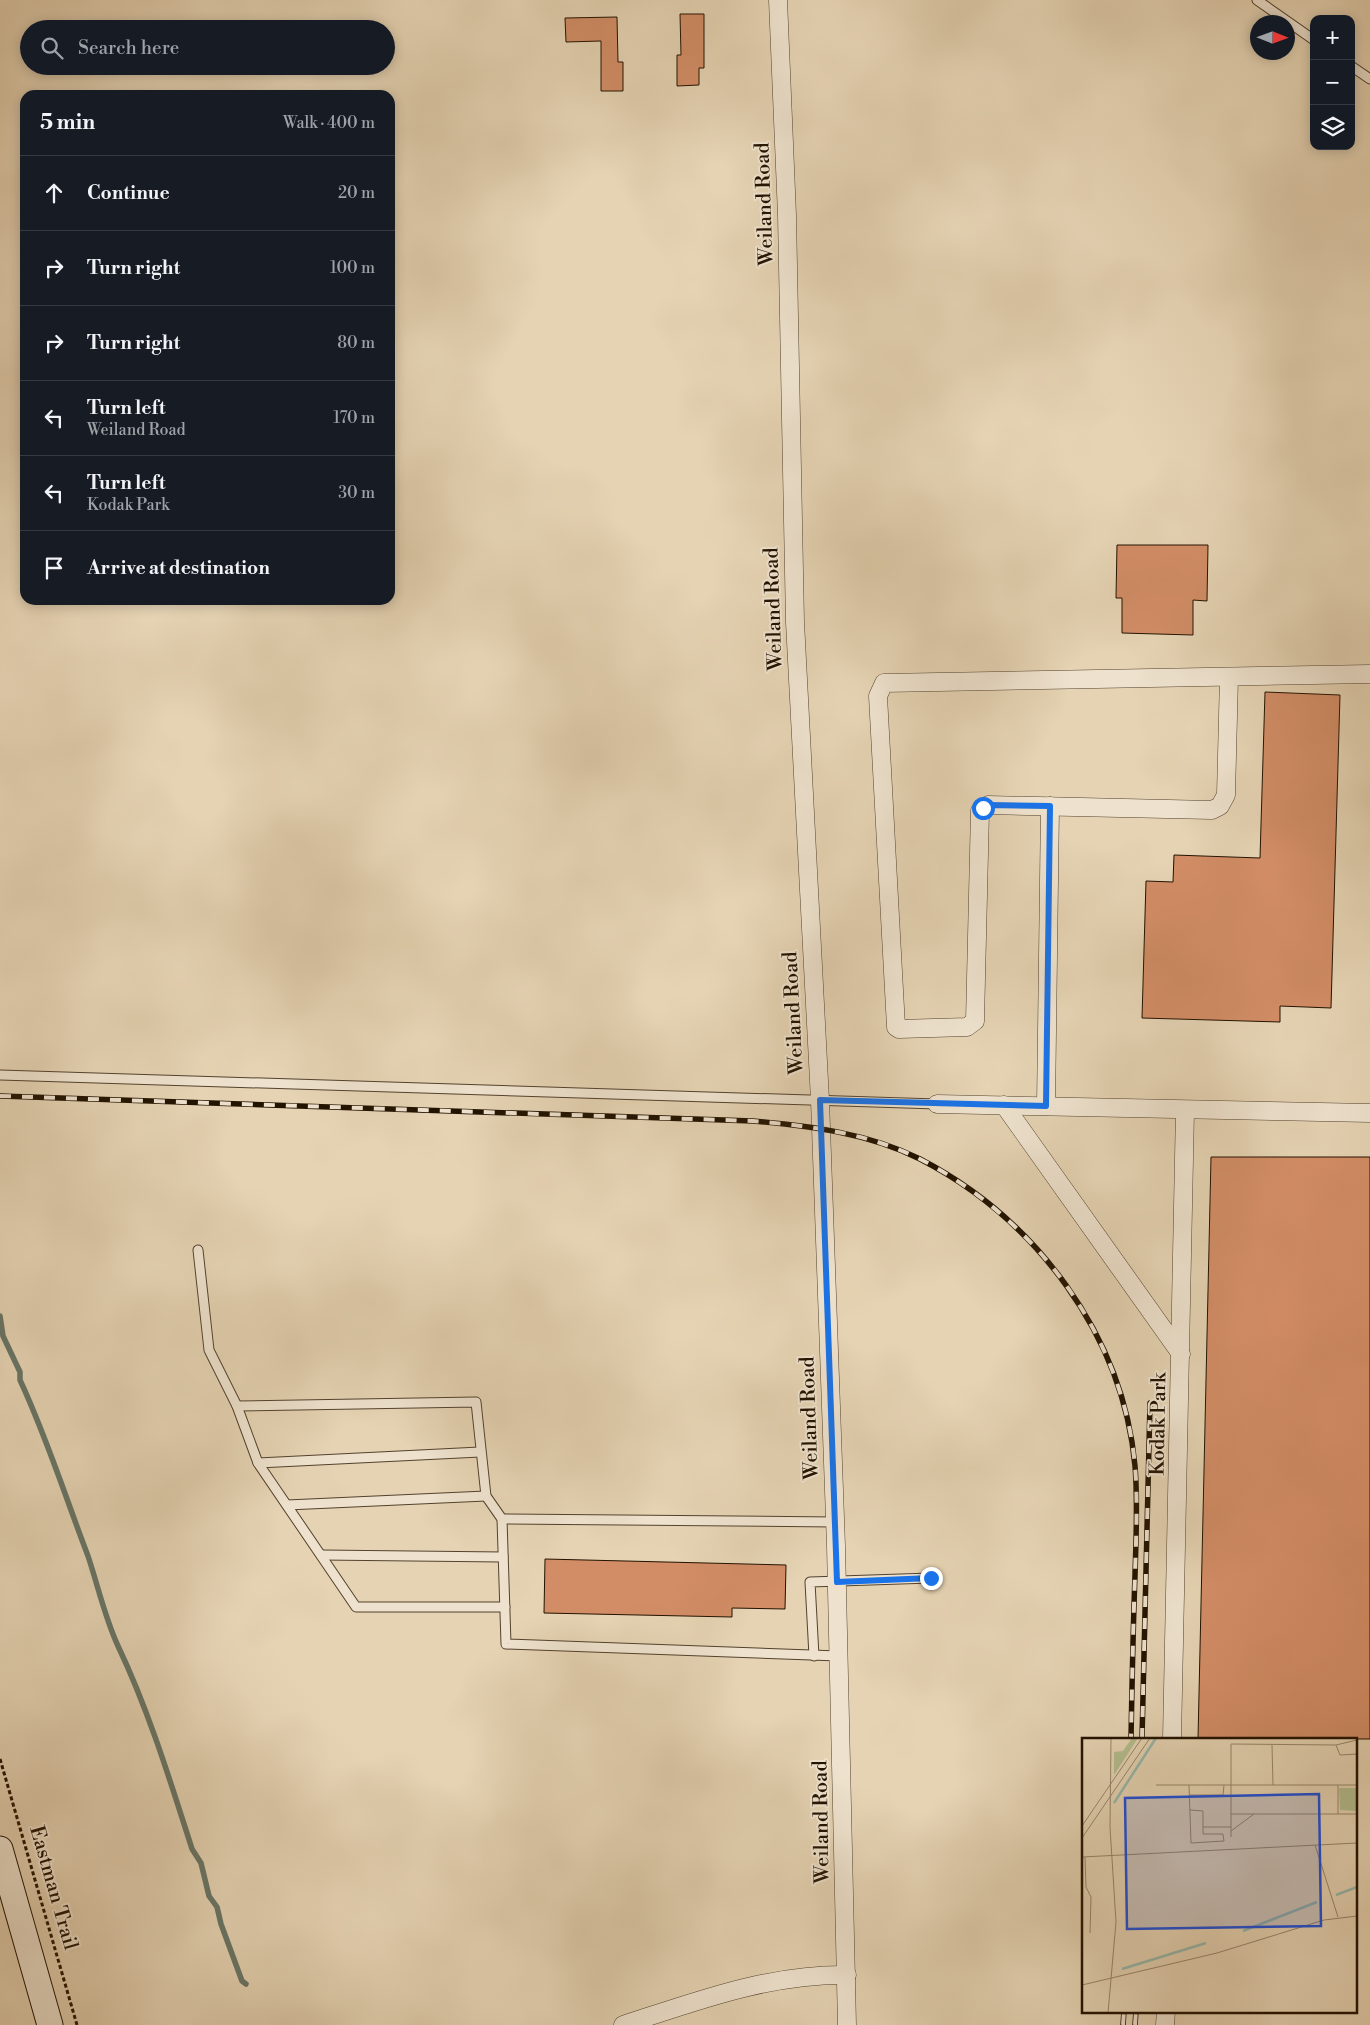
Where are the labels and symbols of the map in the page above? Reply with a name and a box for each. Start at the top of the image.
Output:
north arrow [1250,15,1295,60]
street label: Weiland Road [750,141,780,267]
street label: Weiland Road [759,546,789,672]
route start [972,797,995,820]
street label: Weiland Road [778,950,810,1076]
street label: Weiland Road [795,1355,825,1481]
street label: Kodak Park [1146,1371,1172,1476]
route end [920,1567,943,1590]
inset map [1082,1738,1358,2012]
street label: Weiland Road [808,1759,836,1885]
street label: Eastman Trail [23,1823,83,1953]

